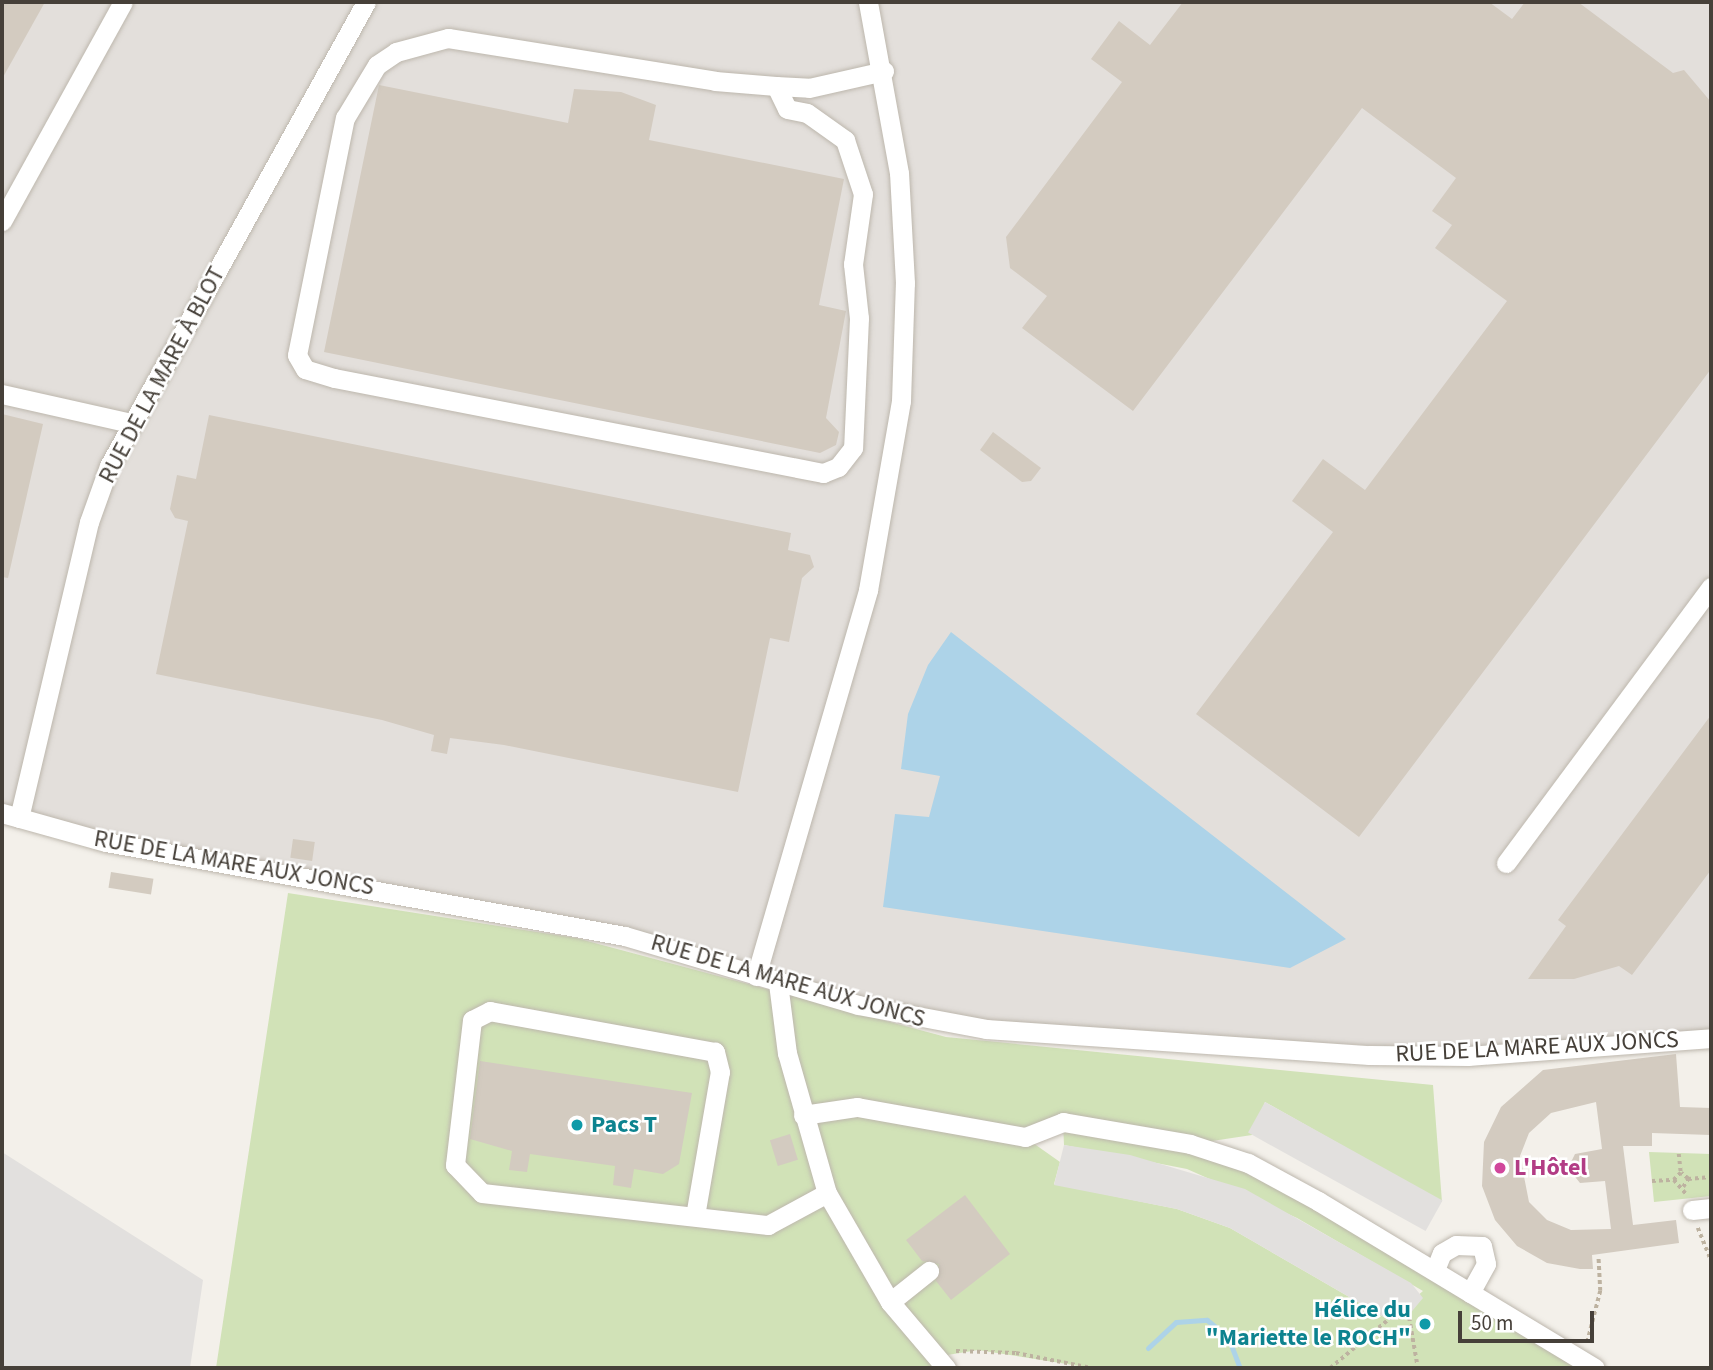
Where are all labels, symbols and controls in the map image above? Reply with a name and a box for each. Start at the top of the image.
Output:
street label: RUE DE LA MARE À BLOT [93,262,231,488]
street label: RUE DE LA MARE AUX JONCS [92,824,376,902]
street label: RUE DE LA MARE AUX JONCS [648,928,928,1034]
street label: RUE DE LA MARE AUX JONCS [1395,1025,1679,1069]
place label: Pacs T [591,1111,657,1139]
marker: Pacs T [569,1117,585,1133]
place label: L'Hôtel [1514,1154,1587,1182]
marker: L'Hôtel [1492,1160,1508,1176]
place label: Hélice du "Mariette le ROCH" [1206,1296,1411,1352]
scale bar [1461,1296,1598,1340]
text: 50 m [1471,1308,1513,1338]
marker: Hélice du "Mariette le ROCH" [1417,1316,1433,1332]

